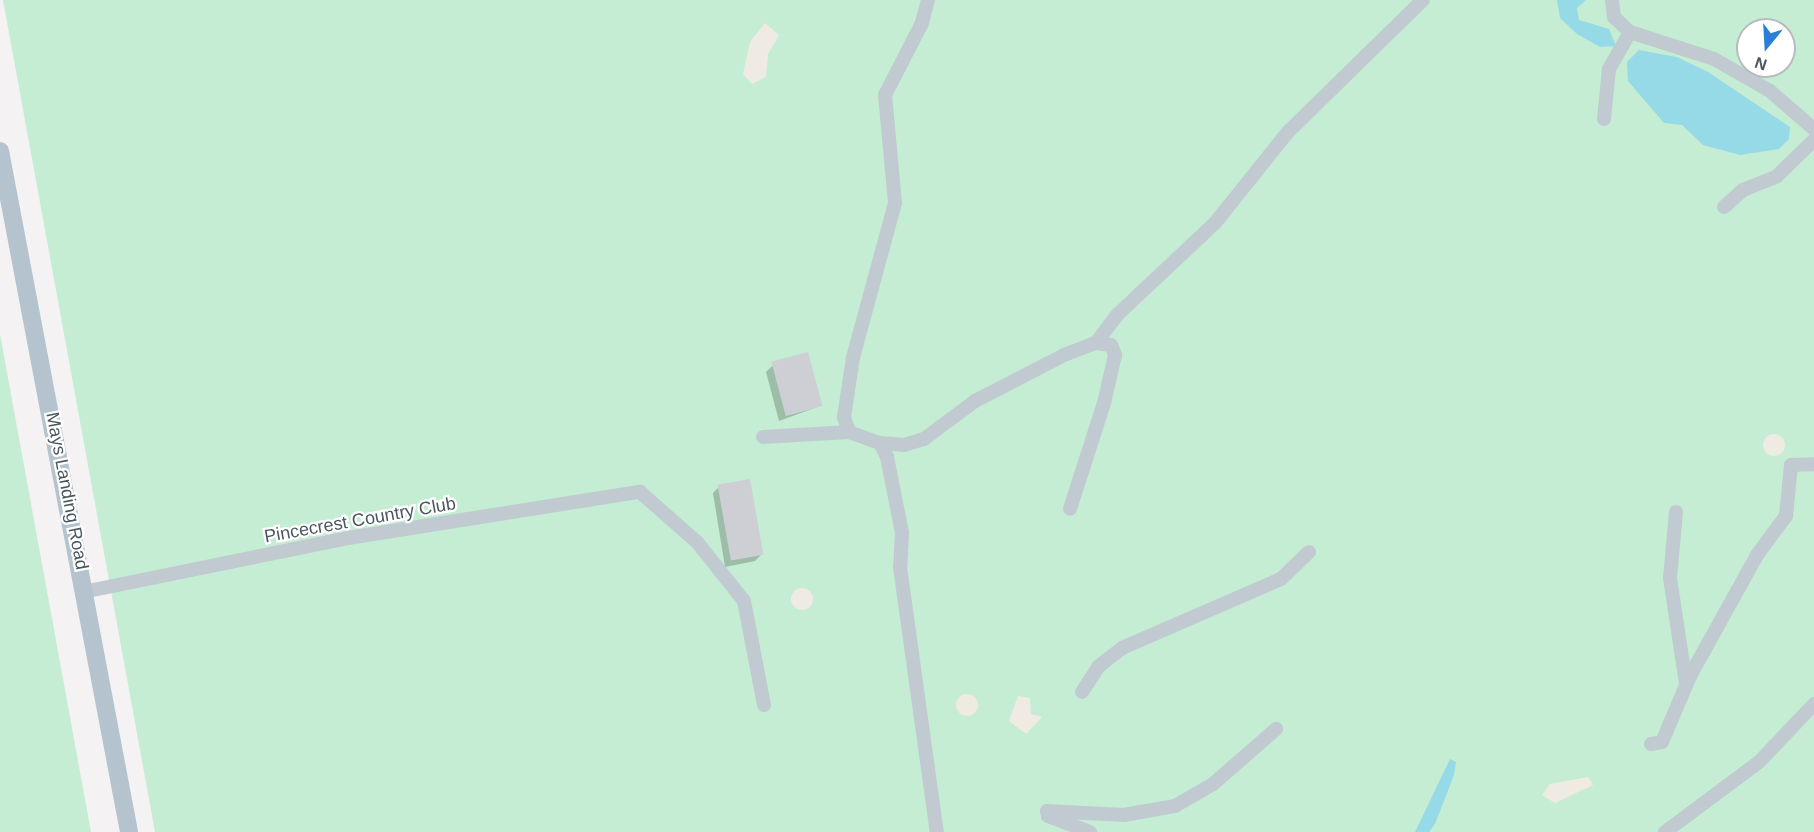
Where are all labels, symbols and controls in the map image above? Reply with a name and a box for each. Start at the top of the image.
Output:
north arrow [1736,18,1796,78]
text: N [1753,54,1769,74]
street label: Mays Landing Road [41,410,93,572]
street label: Pincecrest Country Club [263,493,457,547]

